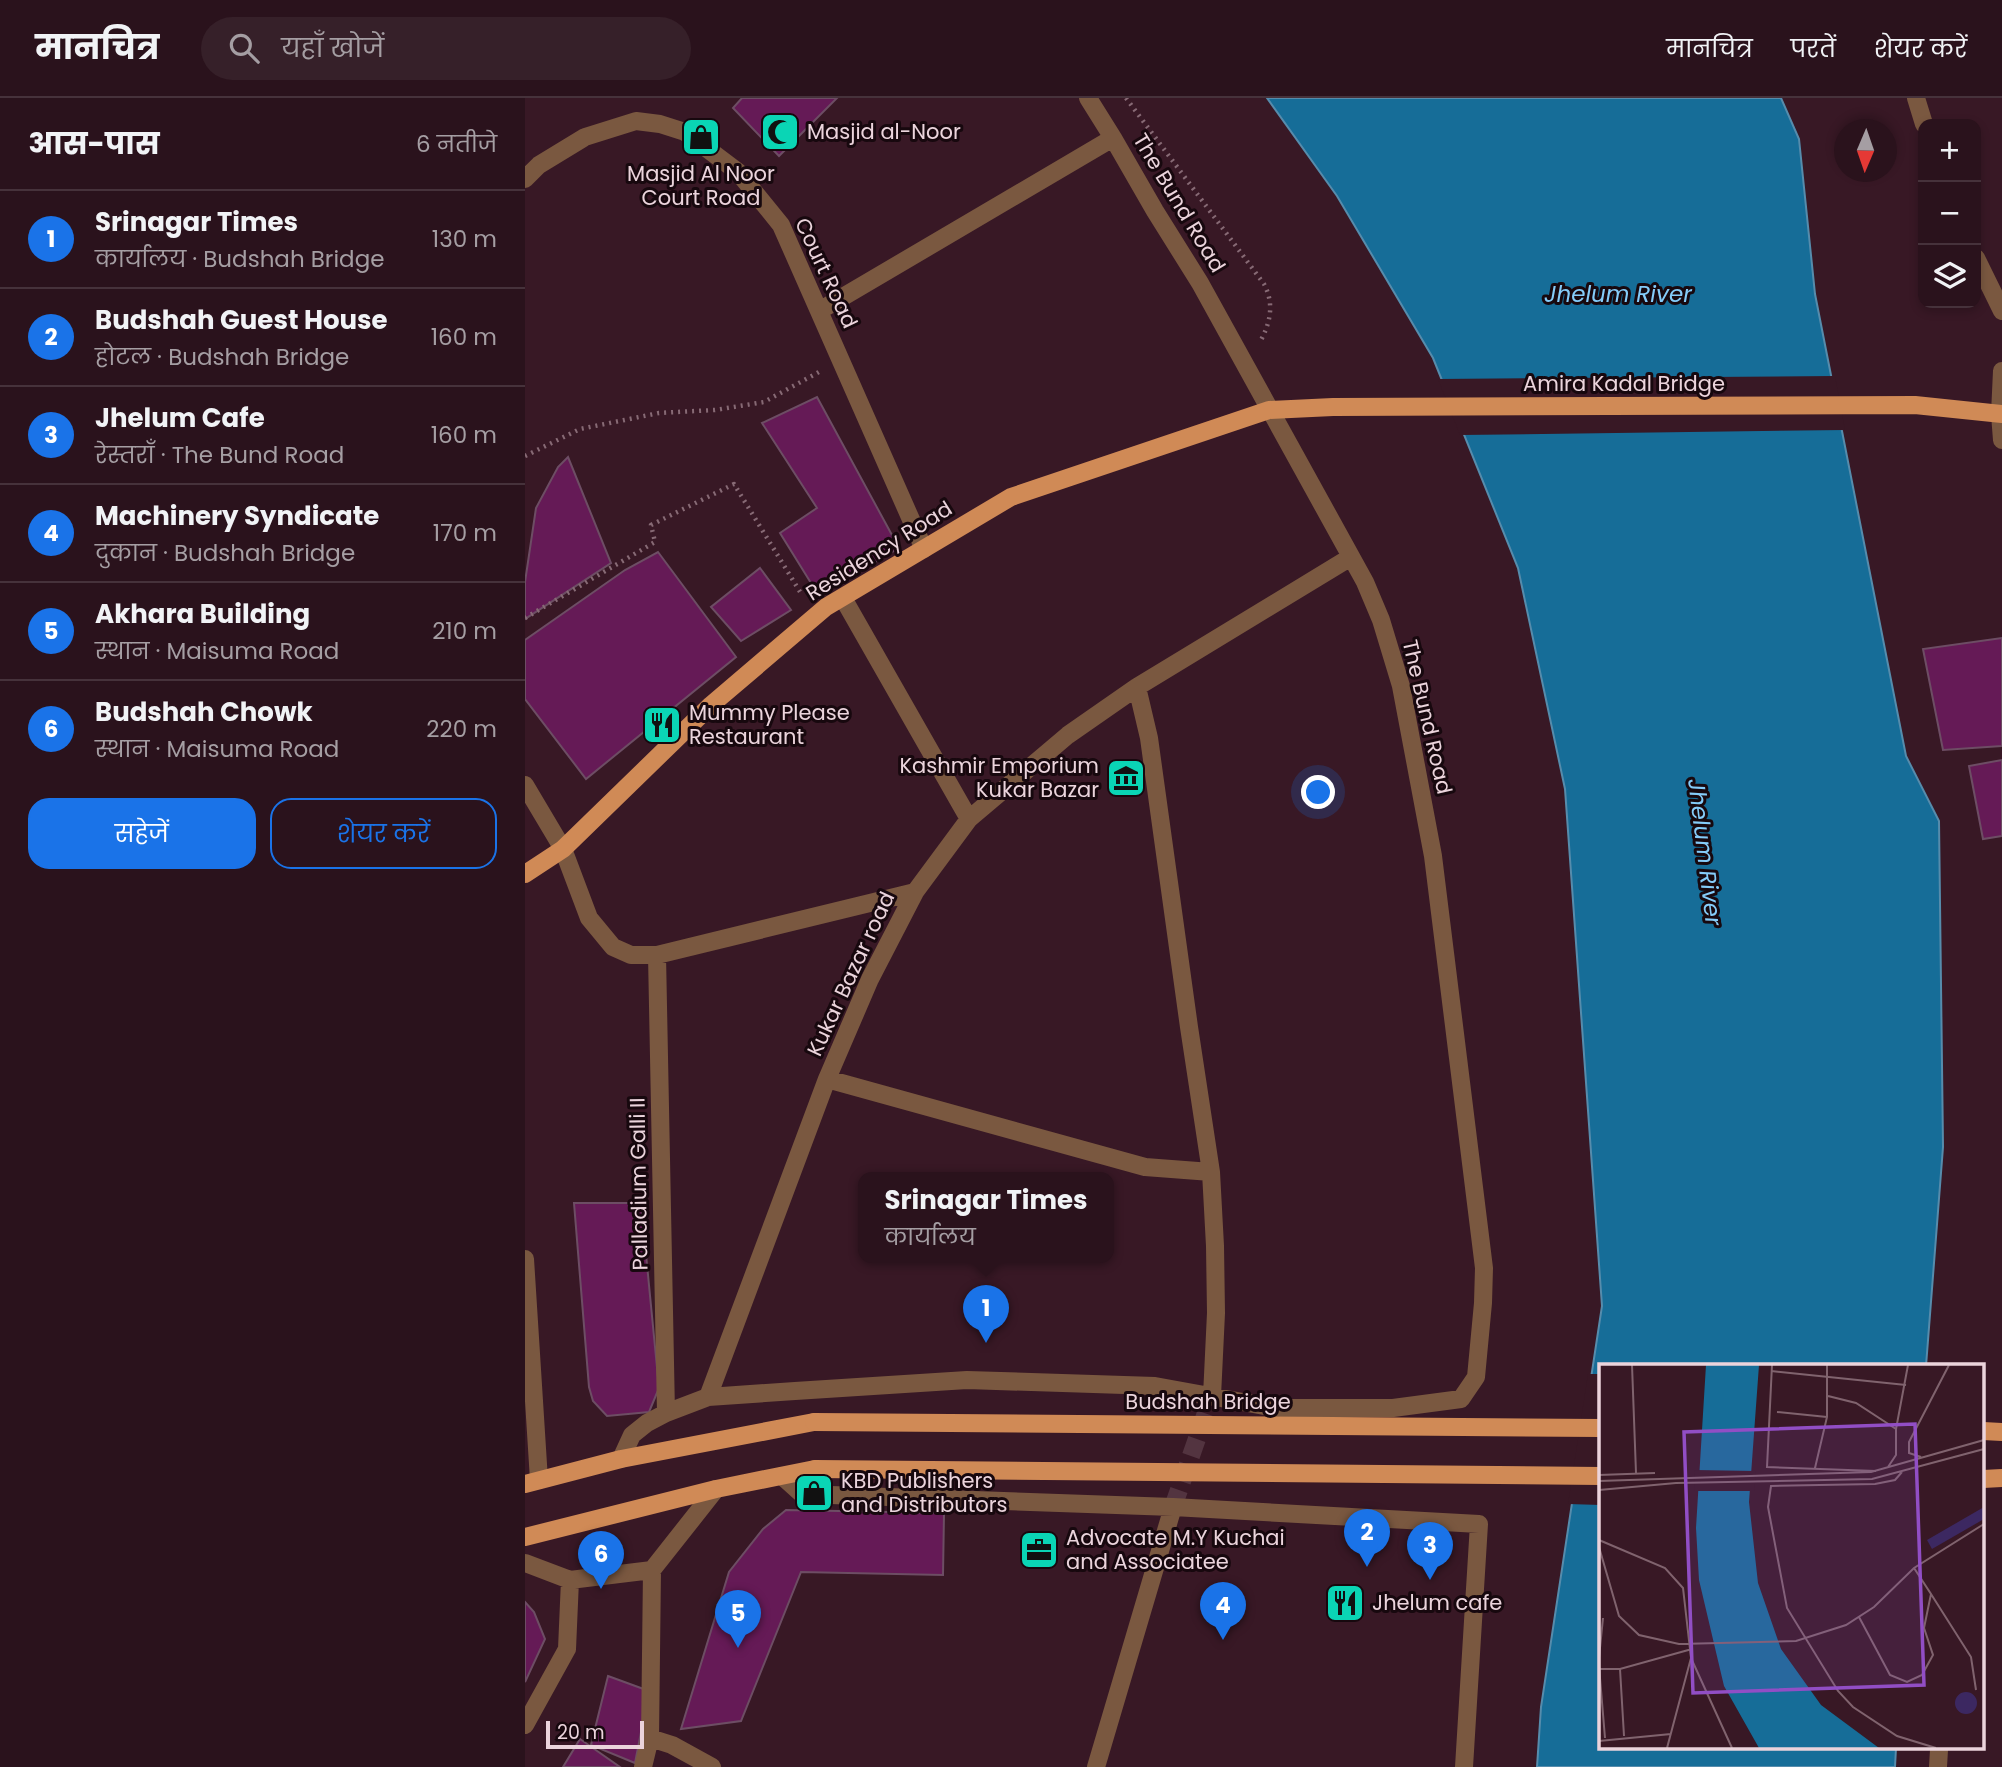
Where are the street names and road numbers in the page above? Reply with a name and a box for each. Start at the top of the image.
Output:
street label: The Bund Road [1126,128,1232,278]
street label: Court Road [788,213,865,333]
street label: Amira Kadal Bridge [1523,369,1725,398]
street label: Residency Road [800,494,957,607]
street label: The Bund Road [1396,637,1459,797]
street label: Kukar Bazar road [800,887,901,1061]
street label: Palladium Galli II [622,1097,655,1271]
street label: Budshah Bridge [1125,1387,1291,1416]

